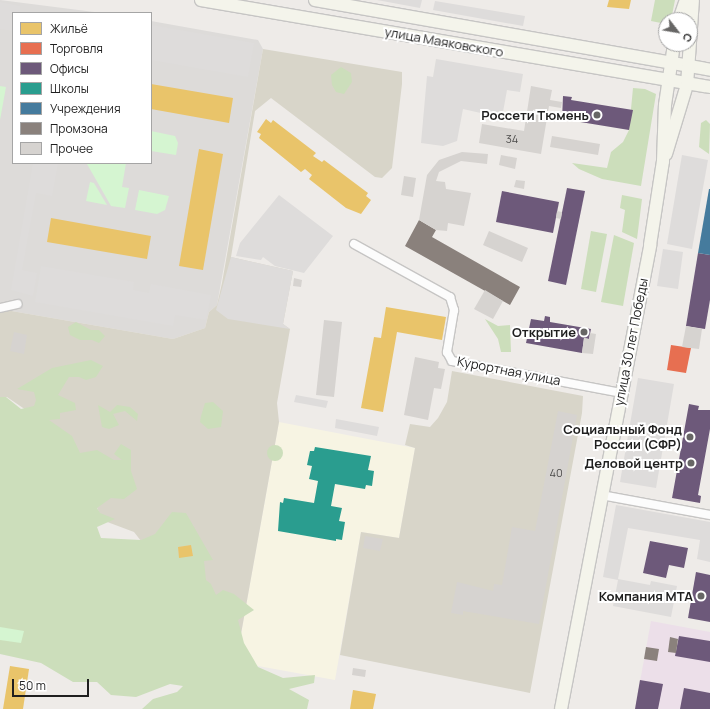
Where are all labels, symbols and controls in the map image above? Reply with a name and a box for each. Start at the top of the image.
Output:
legend [12,12,152,164]
north arrow [658,12,698,52]
text: Жильё [50,20,88,37]
street label: улица Маяковского [383,24,505,60]
text: С [679,31,696,45]
text: Торговля [50,40,103,57]
text: Офисы [50,60,89,77]
text: Школы [50,80,89,97]
text: Учреждения [50,100,121,117]
place label: Россети Тюмень [481,107,589,123]
marker: Россети Тюмень [592,110,602,120]
text: Промзона [50,120,108,137]
house number: 34 [506,132,518,146]
text: Прочее [50,140,93,157]
street label: улица 30 лет Победы [611,277,651,407]
place label: Открытие [512,324,576,340]
marker: Открытие [579,327,589,337]
street label: Курортная улица [456,353,562,389]
place label: Социальный Фонд России (СФР) [563,422,682,453]
marker: Социальный Фонд России (СФР) [685,432,695,442]
place label: Деловой центр [584,455,683,471]
marker: Деловой центр [686,458,696,468]
house number: 40 [549,466,563,480]
place label: Компания MTA [599,588,693,604]
marker: Компания MTA [696,591,706,601]
scale bar [14,671,91,697]
text: 50 m [19,677,46,694]

